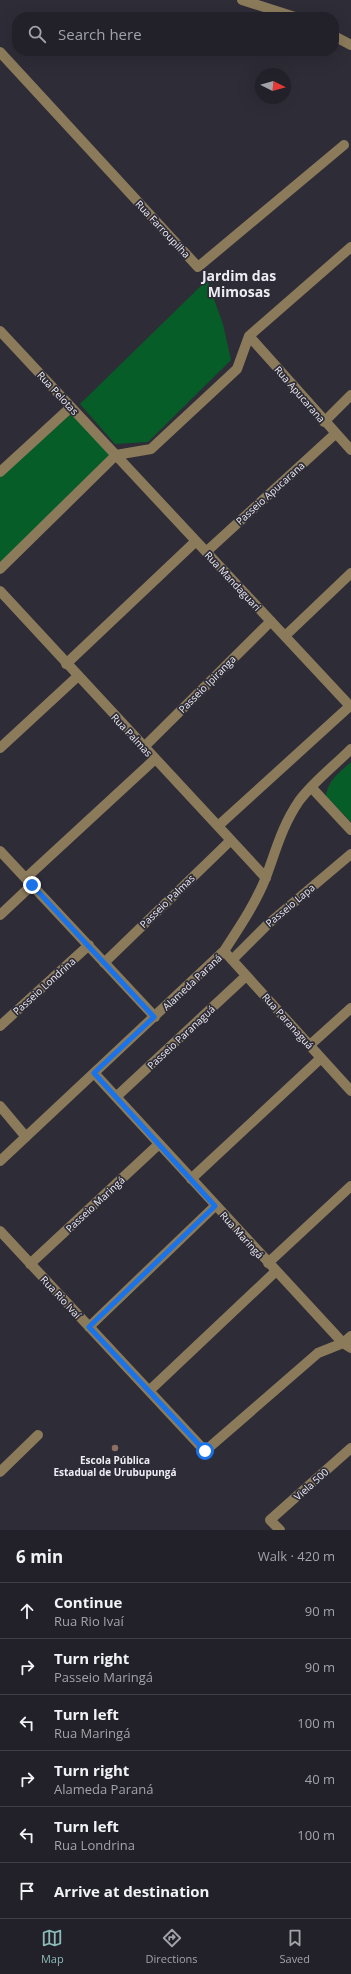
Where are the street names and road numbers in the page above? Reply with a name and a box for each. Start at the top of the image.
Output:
street label: Rua Farroupilha [133,197,193,261]
street label: Rua Apucarana [272,363,328,425]
street label: Rua Pelotas [34,368,82,418]
street label: Passeio Apucarana [233,458,307,528]
street label: Rua Mandaguari [202,548,264,614]
street label: Passeio Ipiranga [175,652,239,716]
street label: Rua Palmas [108,710,156,760]
street label: Passeio Palmas [136,871,198,931]
street label: Passeio Lapa [262,880,318,930]
street label: Alameda Paraná [159,951,225,1013]
street label: Passeio Londrina [10,954,78,1018]
street label: Rua Paranaguá [259,990,317,1052]
street label: Passeio Paranaguá [144,1002,218,1072]
street label: Passeio Maringá [62,1173,128,1235]
street label: Rua Maringá [217,1208,267,1262]
street label: Rua Rio Ivaí [38,1273,85,1322]
street label: Viela 500 [291,1465,331,1503]

